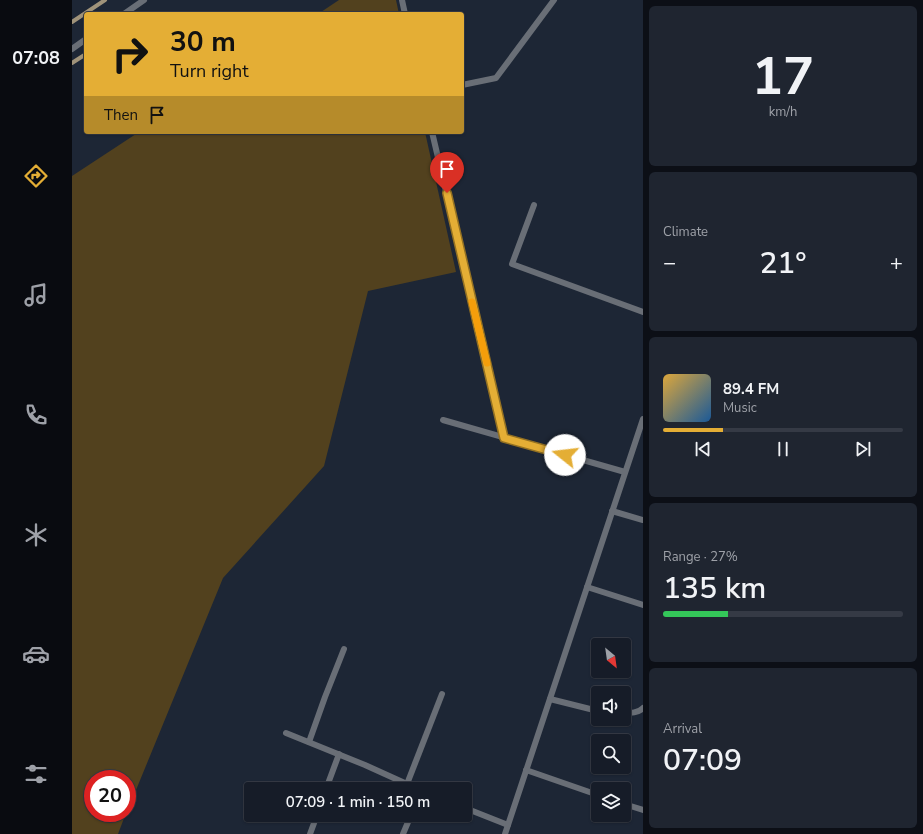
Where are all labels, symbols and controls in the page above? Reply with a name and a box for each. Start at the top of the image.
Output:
text: 30 m [170,23,236,61]
icon: right [104,28,156,80]
text: 17 [752,41,814,112]
text: 07:08 [12,46,60,70]
text: Turn right [170,59,249,83]
text: km/h [769,103,797,121]
icon: arrive [146,104,168,126]
text: Then [104,105,138,125]
pin [430,152,464,193]
icon: arrive [436,158,458,180]
icon: directions [22,162,50,190]
text: Climate [663,223,708,241]
text: 21° [759,243,807,284]
text: − [663,248,676,278]
text: + [890,248,903,278]
icon: music [22,281,50,309]
text: 89.4 FM [723,379,779,399]
text: Music [723,399,757,417]
icon: phone [22,401,50,429]
position arrow [544,434,586,476]
icon: previous [692,438,714,460]
icon: pause [772,438,794,460]
icon: next [852,438,874,460]
icon: climate [22,521,50,549]
text: Range · 27% [663,548,738,566]
text: 135 km [663,568,766,609]
north arrow [591,638,631,678]
map controls [591,638,631,822]
icon: car [22,640,50,668]
button: sound [591,686,631,726]
text: Arrival [663,720,702,738]
button: search [591,734,631,774]
text: 07:09 [663,740,742,781]
icon: filters [22,760,50,788]
speed limit sign: 20 [84,770,136,822]
button: layers [591,782,631,822]
text: 07:09 · 1 min · 150 m [286,792,430,812]

